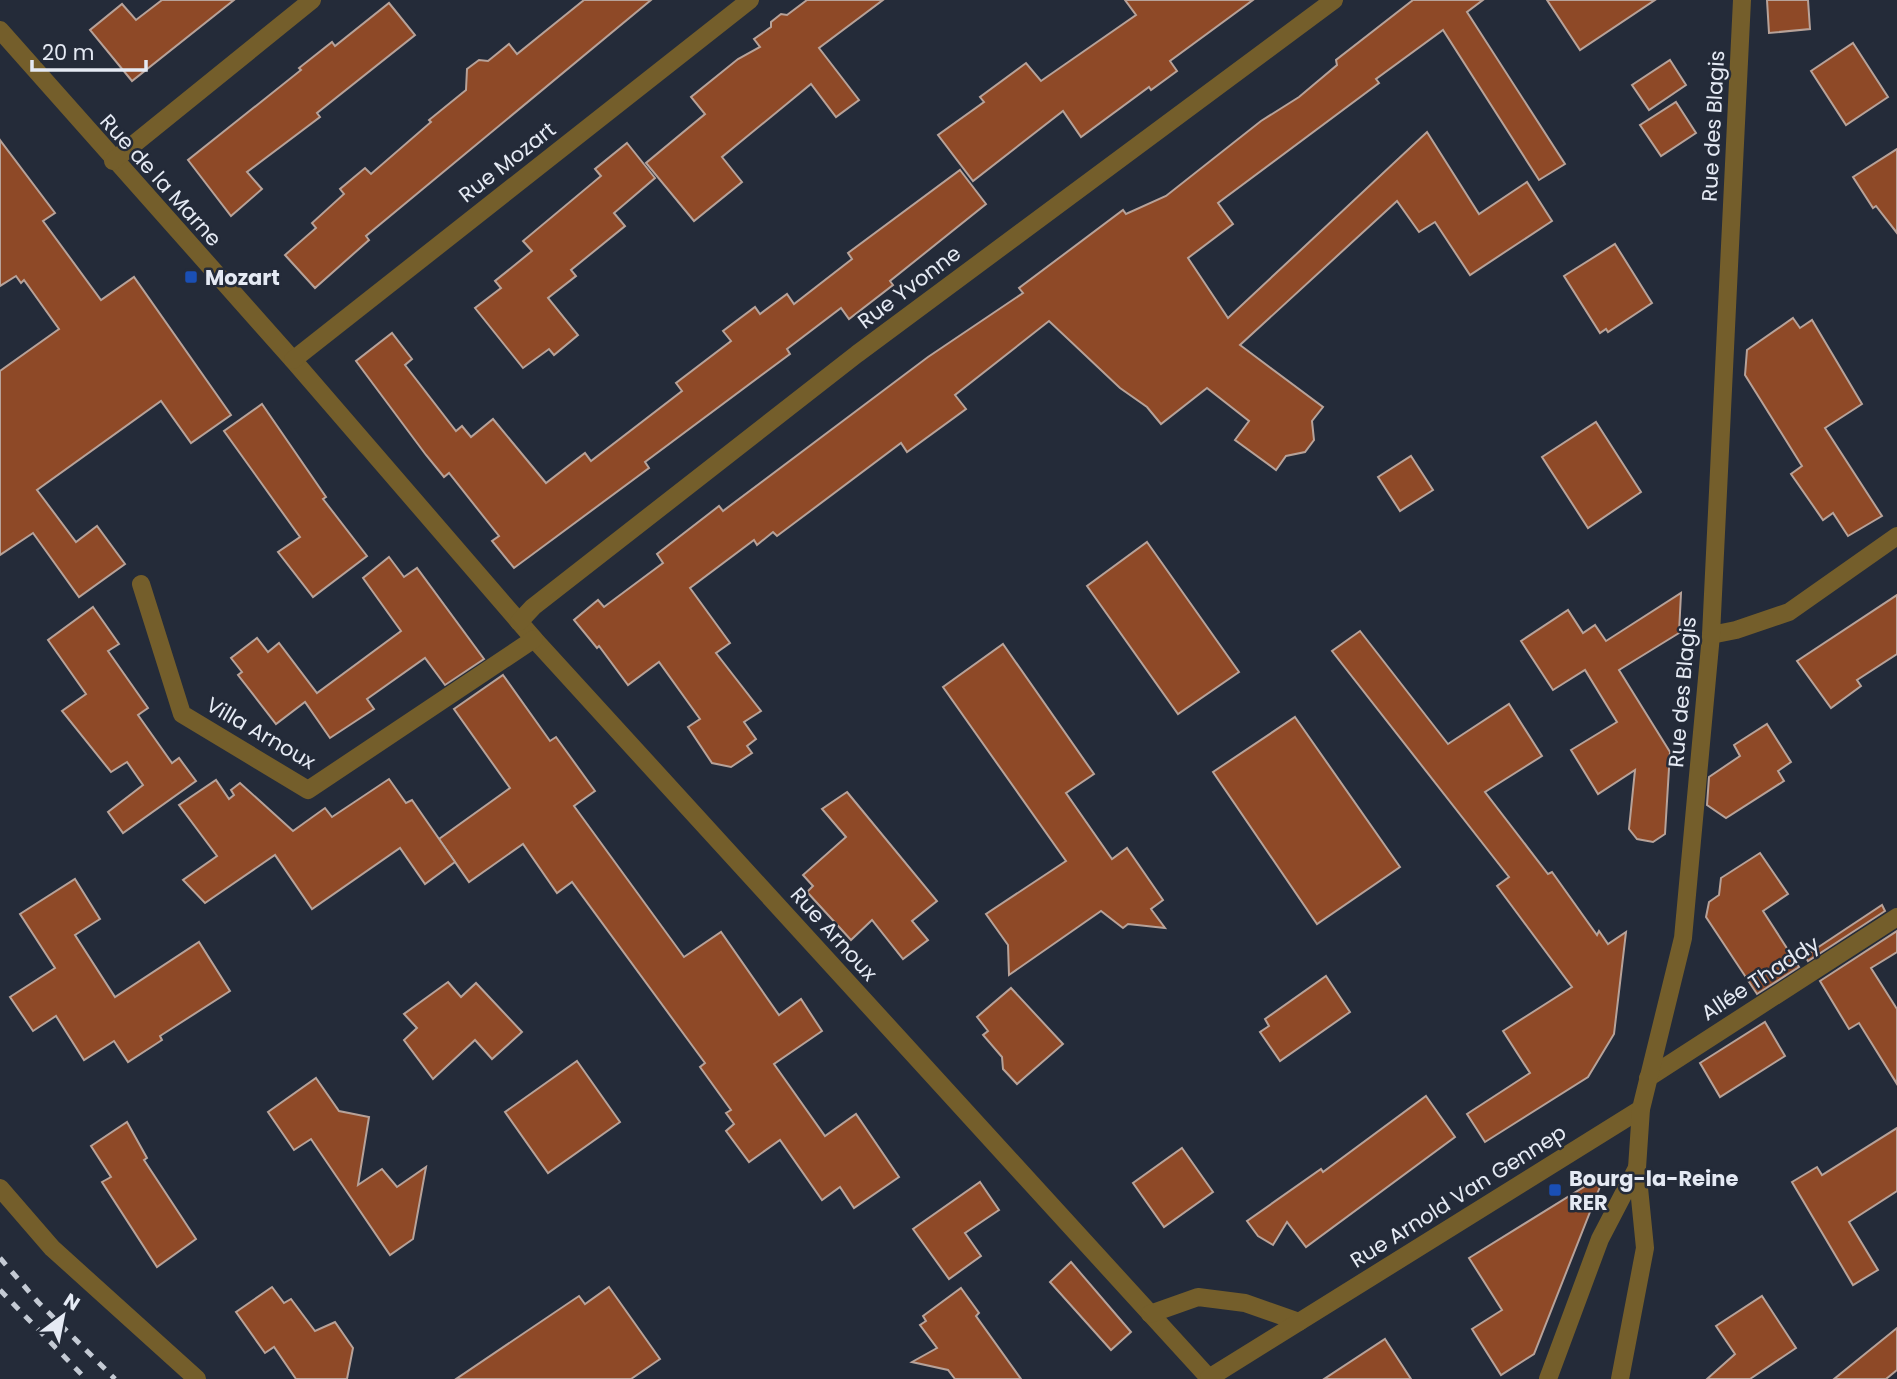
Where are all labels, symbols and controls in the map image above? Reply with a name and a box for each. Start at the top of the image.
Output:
scale bar [32,28,145,72]
text: 20 m [42,38,95,67]
street label: Rue des Blagis [1695,50,1731,202]
street label: Rue de la Marne [94,107,228,253]
street label: Rue Mozart [453,115,561,209]
street label: Rue Yvonne [851,239,967,335]
place label: Mozart [205,263,280,292]
marker: Mozart [183,269,199,285]
street label: Rue des Blagis [1661,615,1703,769]
street label: Villa Arnoux [201,690,321,776]
street label: Rue Arnoux [784,881,884,987]
street label: Allée Thaddy [1695,929,1825,1027]
street label: Rue Arnold Van Gennep [1344,1118,1572,1274]
place label: Bourg-la-Reine RER [1569,1164,1738,1217]
marker: Bourg-la-Reine RER [1547,1182,1563,1198]
north arrow [28,1281,98,1351]
text: N [59,1287,85,1317]

